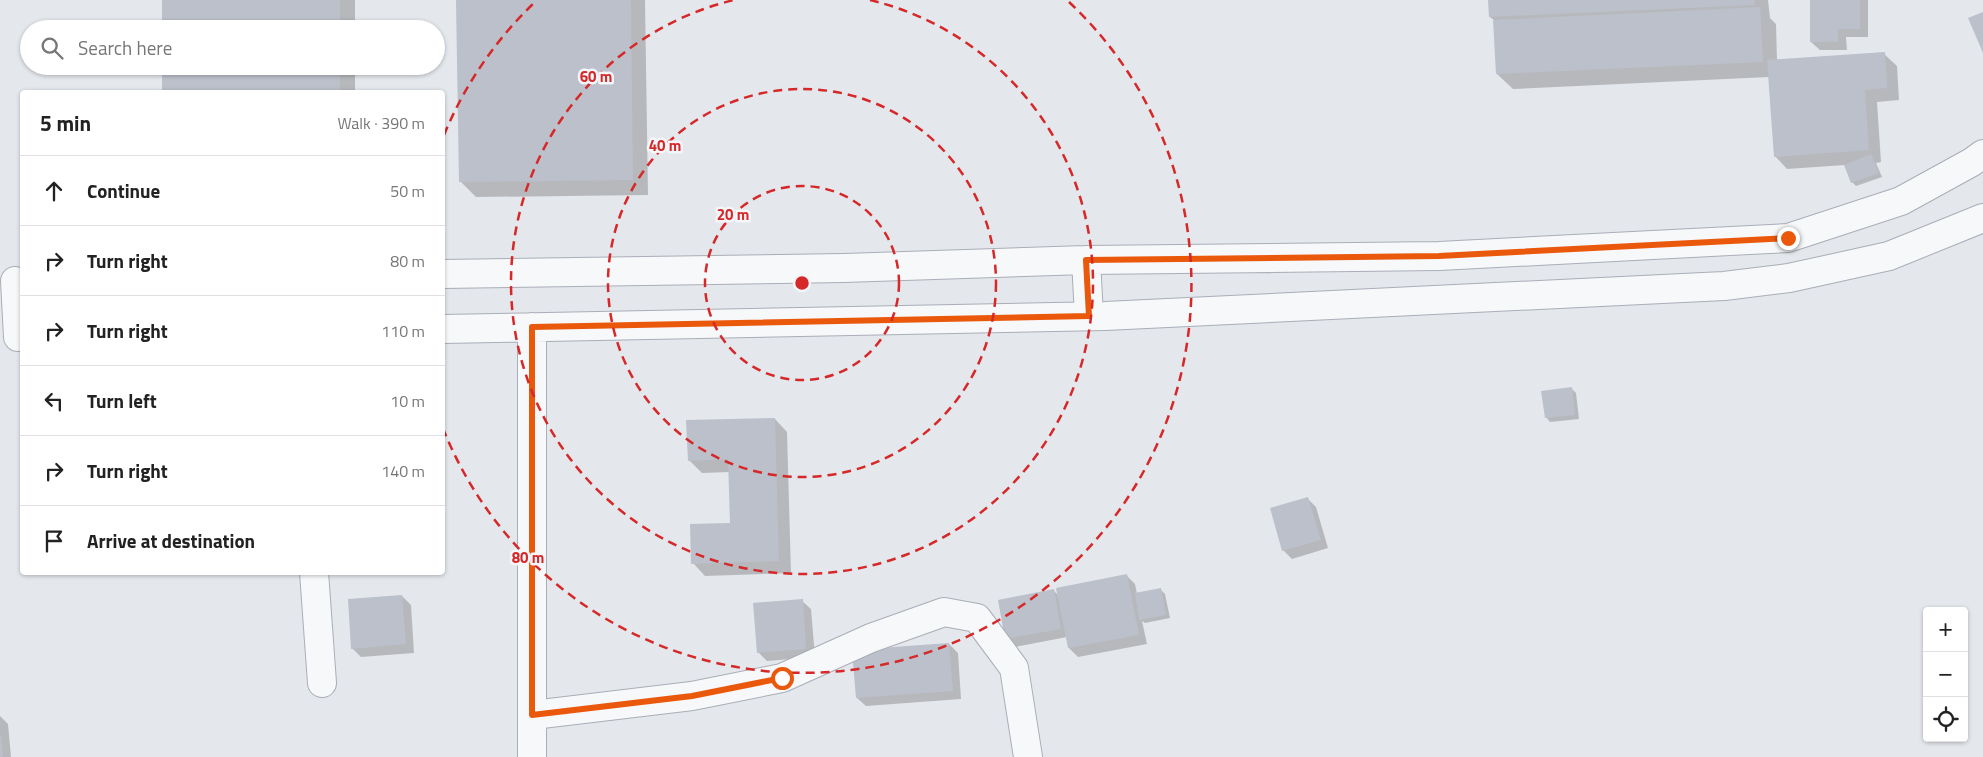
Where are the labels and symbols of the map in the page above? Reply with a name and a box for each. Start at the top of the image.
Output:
text: 60 m [580,65,612,88]
text: 40 m [649,134,681,157]
text: 20 m [717,203,749,226]
route end [1777,227,1800,250]
centre of rings [793,274,811,292]
text: 80 m [512,546,544,569]
route start [771,667,794,690]

